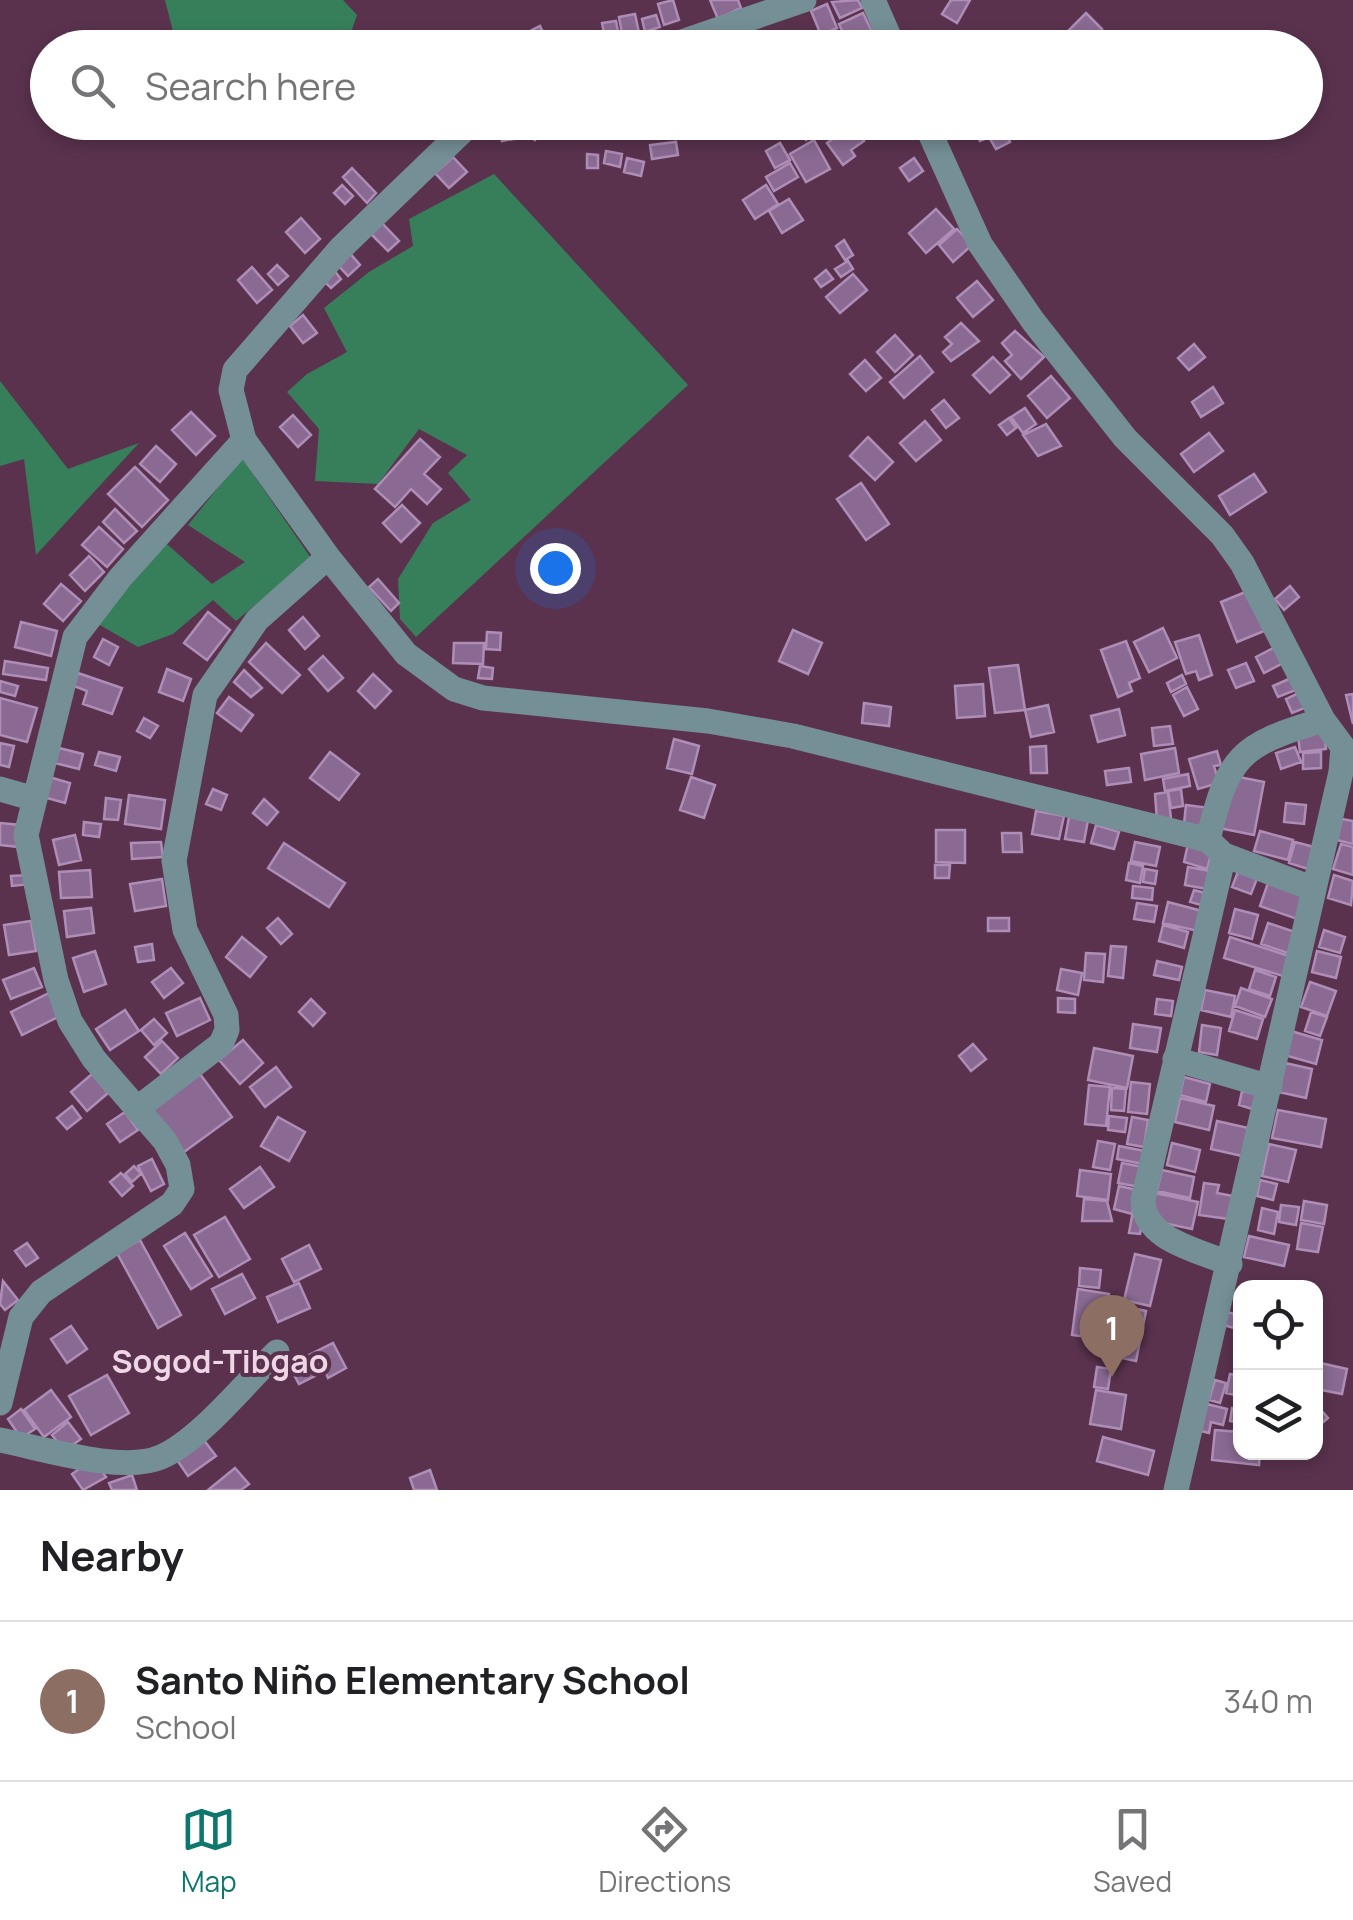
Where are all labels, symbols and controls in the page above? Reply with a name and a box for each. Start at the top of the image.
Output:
search box [30,30,1323,140]
icon: search [65,58,120,113]
text: Search here [145,59,356,111]
your location [530,543,581,594]
map controls [1233,1280,1323,1460]
button: locate [1233,1280,1323,1370]
pin: 1 [1080,1294,1144,1377]
district label: Sogod-Tibgao [112,1339,328,1383]
button: layers [1233,1370,1323,1460]
text: Nearby [40,1526,184,1584]
text: Santo Niño Elementary School [135,1653,690,1705]
text: 1 [65,1679,80,1723]
text: 340 m [1223,1679,1313,1723]
text: School [135,1705,237,1749]
tab: Map [181,1802,237,1900]
tab: Directions [599,1802,731,1900]
tab: Saved [1093,1802,1172,1900]

